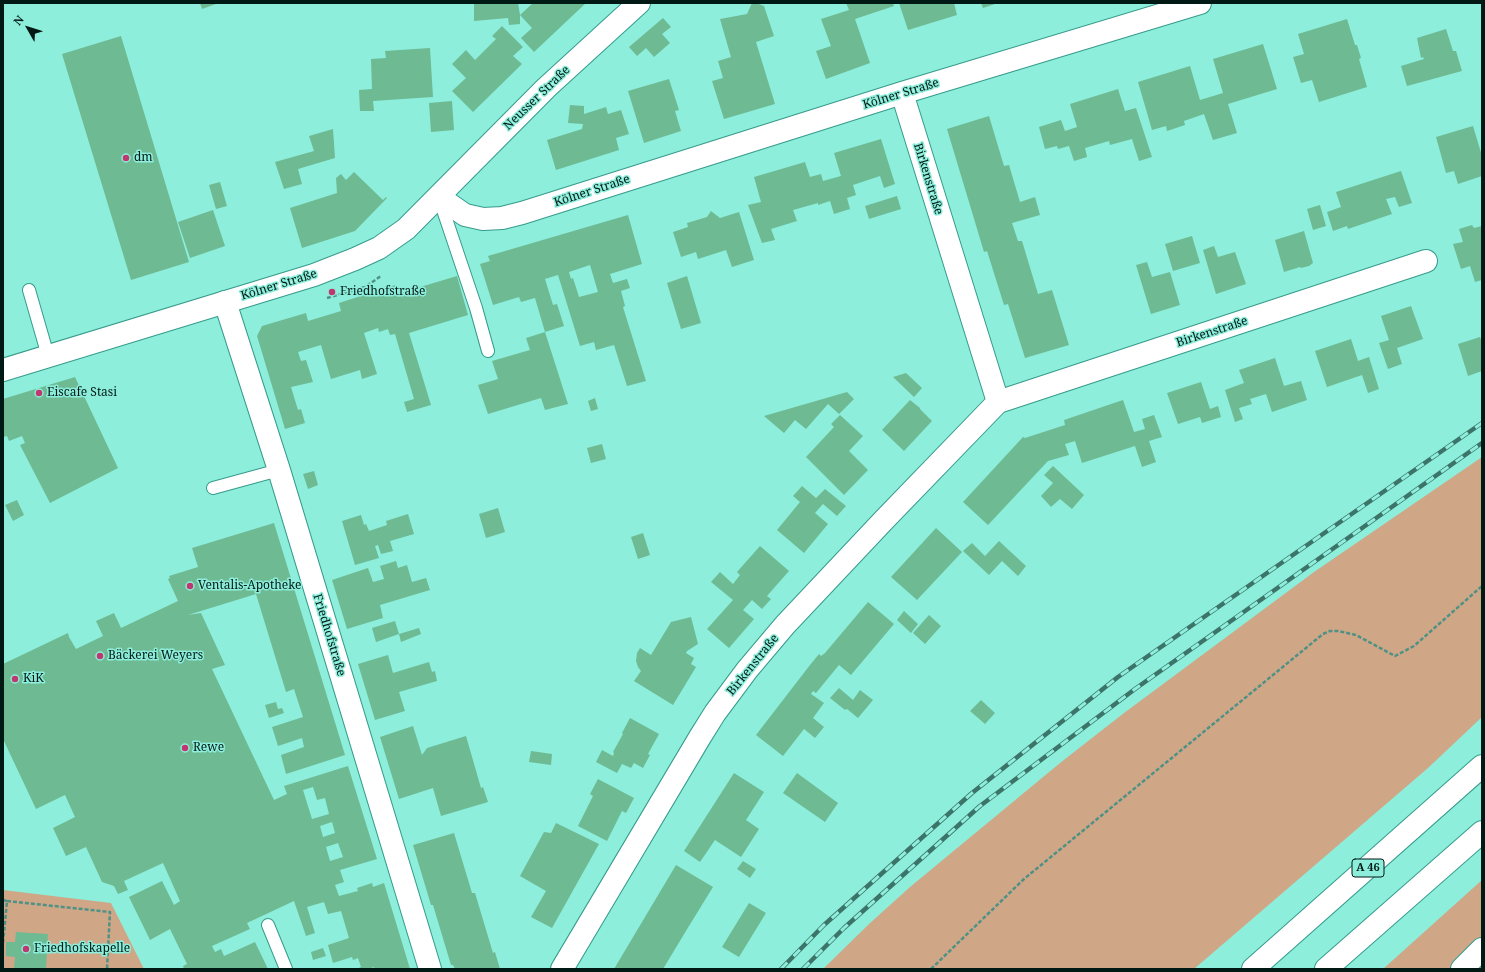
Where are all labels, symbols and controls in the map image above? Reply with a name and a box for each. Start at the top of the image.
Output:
north arrow [8,8,48,48]
text: N [10,12,27,28]
street label: Neusser Straße [501,63,573,133]
street label: Kölner Straße [861,76,941,112]
street label: Birkenstraße [910,141,946,217]
place label: dm [134,151,153,165]
marker: dm [121,153,131,163]
street label: Kölner Straße [552,172,632,210]
street label: Kölner Straße [239,267,319,303]
place label: Friedhofstraße [340,285,425,299]
marker: Friedhofstraße [327,287,337,297]
street label: Birkenstraße [1174,314,1250,350]
place label: Eiscafe Stasi [47,386,117,400]
marker: Eiscafe Stasi [34,388,44,398]
place label: Ventalis-Apotheke [198,579,301,593]
marker: Ventalis-Apotheke [185,581,195,591]
street label: Friedhofstraße [310,592,348,678]
street label: Birkenstraße [724,632,782,698]
place label: Bäckerei Weyers [108,649,203,663]
marker: Bäckerei Weyers [95,651,105,661]
place label: KiK [23,672,44,686]
marker: KiK [10,674,20,684]
place label: Rewe [193,741,224,755]
marker: Rewe [180,743,190,753]
road number: A 46 [1352,859,1384,877]
place label: Friedhofskapelle [34,942,130,956]
marker: Friedhofskapelle [21,944,31,954]

